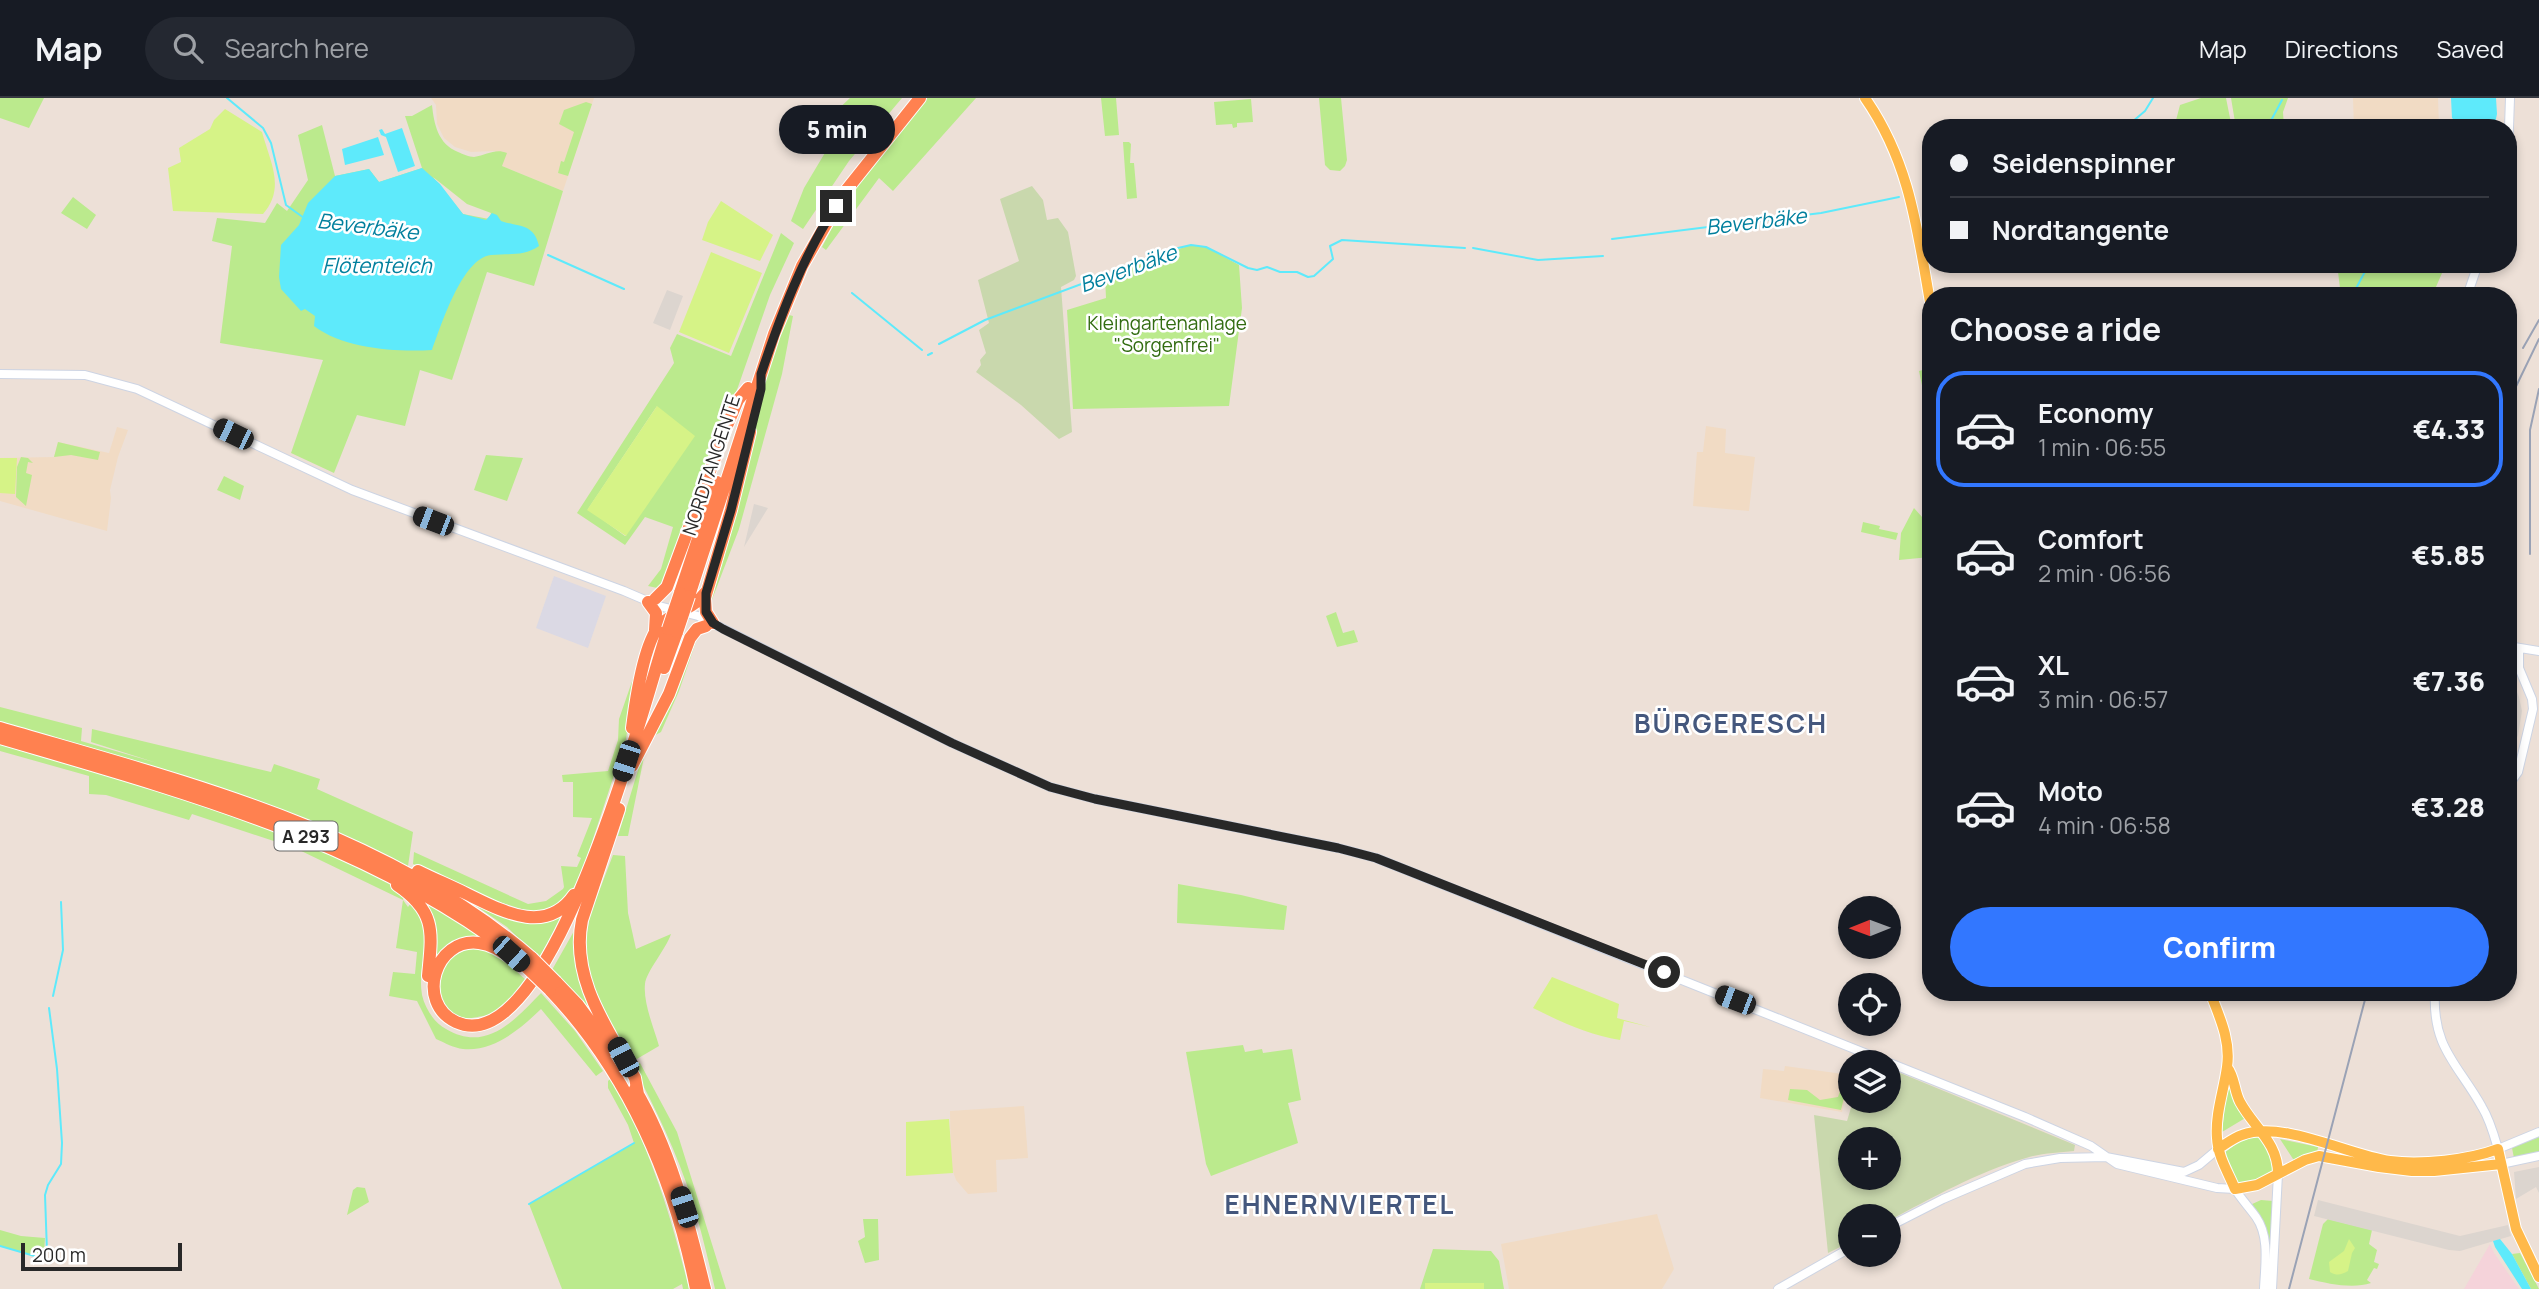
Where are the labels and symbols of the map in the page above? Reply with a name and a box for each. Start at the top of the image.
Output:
callout: 5 min [778,105,894,154]
route end [820,190,852,222]
water label: Beverbäke [1704,201,1810,241]
water label: Beverbäke [316,206,422,246]
water label: Beverbäke [1076,237,1182,298]
water label: Flötenteich [322,251,433,279]
park label: Kleingartenanlage "Sorgenfrei" [1087,310,1247,358]
street label: NORDTANGENTE [676,391,746,539]
car [210,415,257,453]
car [410,504,457,538]
district label: BÜRGERESCH [1634,705,1828,741]
car [610,738,643,784]
road number: A 293 [274,822,338,850]
north arrow [1838,896,1900,959]
car [489,932,534,976]
route start [1648,956,1680,988]
car [1712,983,1759,1017]
car [604,1034,643,1080]
car [668,1184,701,1230]
district label: EHNERNVIERTEL [1225,1186,1455,1222]
scale bar [21,1240,182,1272]

